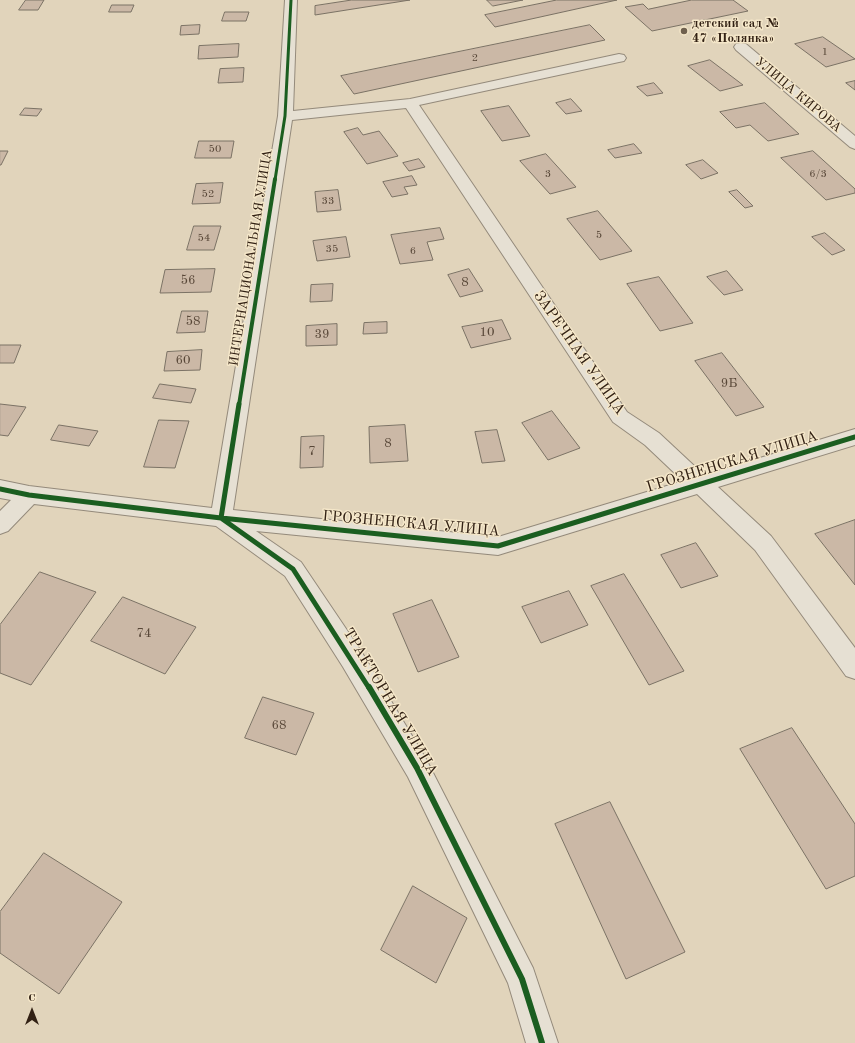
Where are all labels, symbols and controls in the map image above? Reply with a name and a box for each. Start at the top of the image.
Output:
place label: детский сад № 47 «Полянка» [692,16,780,47]
marker: детский сад № 47 «Полянка» [679,26,689,36]
house number: 1 [822,45,828,59]
house number: 2 [472,51,478,65]
street label: УЛИЦА КИРОВА [751,54,845,136]
house number: 50 [209,142,221,156]
street label: ИНТЕРНАЦИОНАЛЬНАЯ УЛИЦА [226,149,276,367]
house number: 3 [545,167,551,181]
house number: 6/3 [809,167,827,181]
house number: 52 [202,187,214,201]
house number: 33 [322,194,334,208]
house number: 5 [596,228,602,242]
house number: 54 [198,231,210,245]
house number: 35 [326,242,338,256]
house number: 6 [410,244,416,258]
house number: 56 [180,273,196,289]
house number: 8 [461,275,469,291]
street label: ЗАРЕЧНАЯ УЛИЦА [529,287,629,419]
house number: 58 [185,314,201,330]
house number: 10 [479,325,495,341]
house number: 39 [314,327,330,343]
house number: 60 [175,353,191,369]
house number: 9Б [721,376,737,392]
street label: ГРОЗНЕНСКАЯ УЛИЦА [644,427,820,497]
house number: 8 [384,436,392,452]
house number: 7 [308,444,316,460]
street label: ГРОЗНЕНСКАЯ УЛИЦА [321,507,501,541]
street label: ТРАКТОРНАЯ УЛИЦА [339,625,441,779]
house number: 74 [136,626,152,642]
house number: 68 [271,718,287,734]
north arrow [12,991,52,1031]
text: С [28,993,36,1004]

